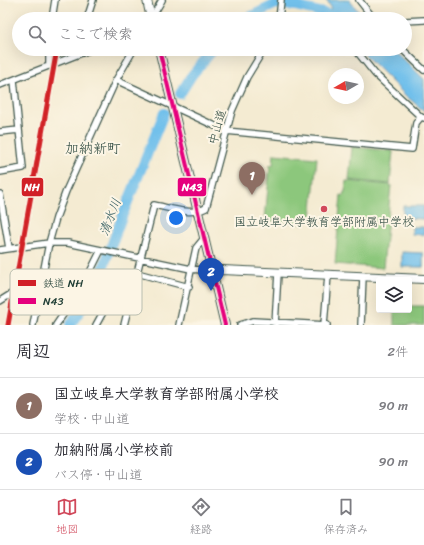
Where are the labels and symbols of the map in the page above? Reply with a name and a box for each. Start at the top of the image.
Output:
north arrow [328,68,364,104]
street label: 中山道 [201,107,233,147]
district label: 加納新町 [65,136,121,161]
pin: 1 [239,162,265,195]
line badge: NH [21,177,44,197]
line badge: N43 [177,177,207,197]
text: NH [23,178,40,197]
text: N43 [181,178,203,197]
water label: 清水川 [92,195,128,239]
marker: 国立岐阜大学教育学部附属中学校 [319,204,329,214]
your location [166,208,186,228]
place label: 国立岐阜大学教育学部附属中学校 [234,211,414,233]
pin: 2 [198,258,224,291]
legend [10,269,142,315]
text: 鉄道 NH [43,274,83,293]
text: N43 [43,292,64,311]

